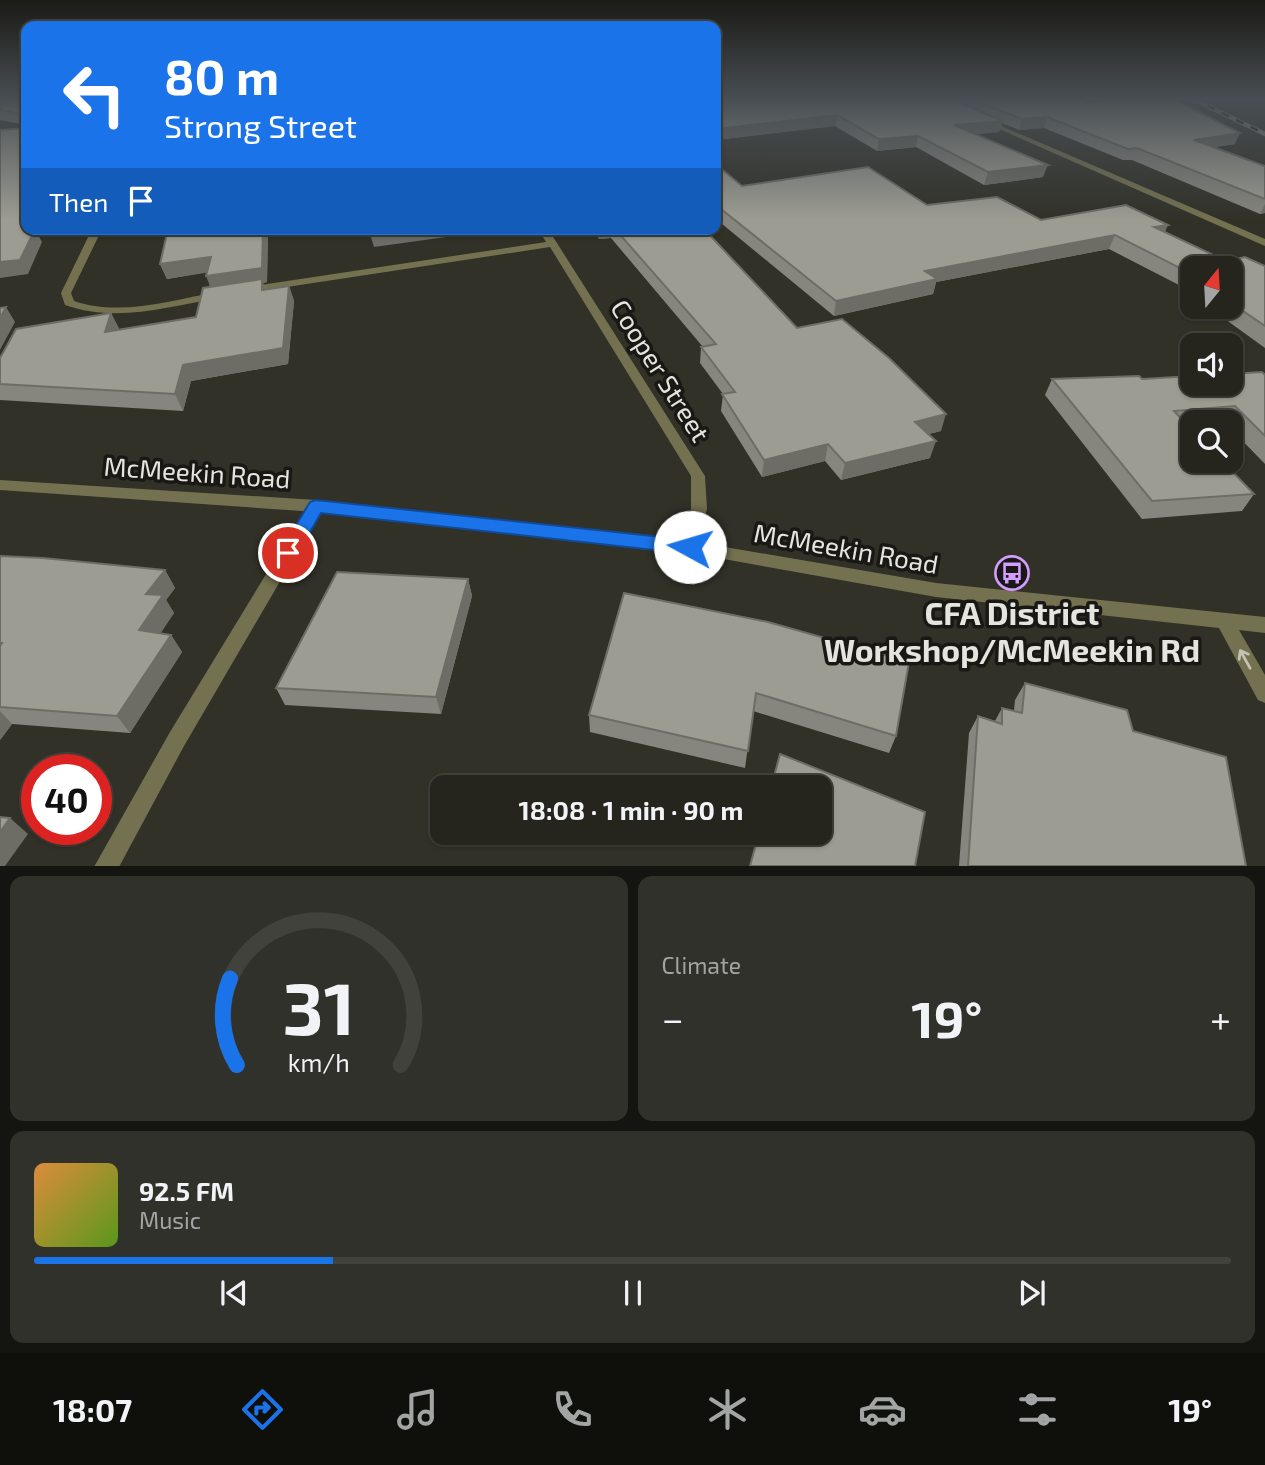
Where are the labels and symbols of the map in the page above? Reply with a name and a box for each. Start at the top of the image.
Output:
north arrow [1180,256,1242,318]
street label: Cooper Street [605,294,717,447]
street label: McMeekin Road [103,450,291,493]
position arrow [653,510,727,584]
street label: McMeekin Road [752,516,941,579]
pin [258,523,318,583]
bus stop icon: CFA District Workshop/McMeekin Rd [993,554,1031,592]
place label: CFA District Workshop/McMeekin Rd [824,593,1200,668]
one-way arrow [1238,649,1252,669]
speed limit sign: 40 [21,754,112,845]

